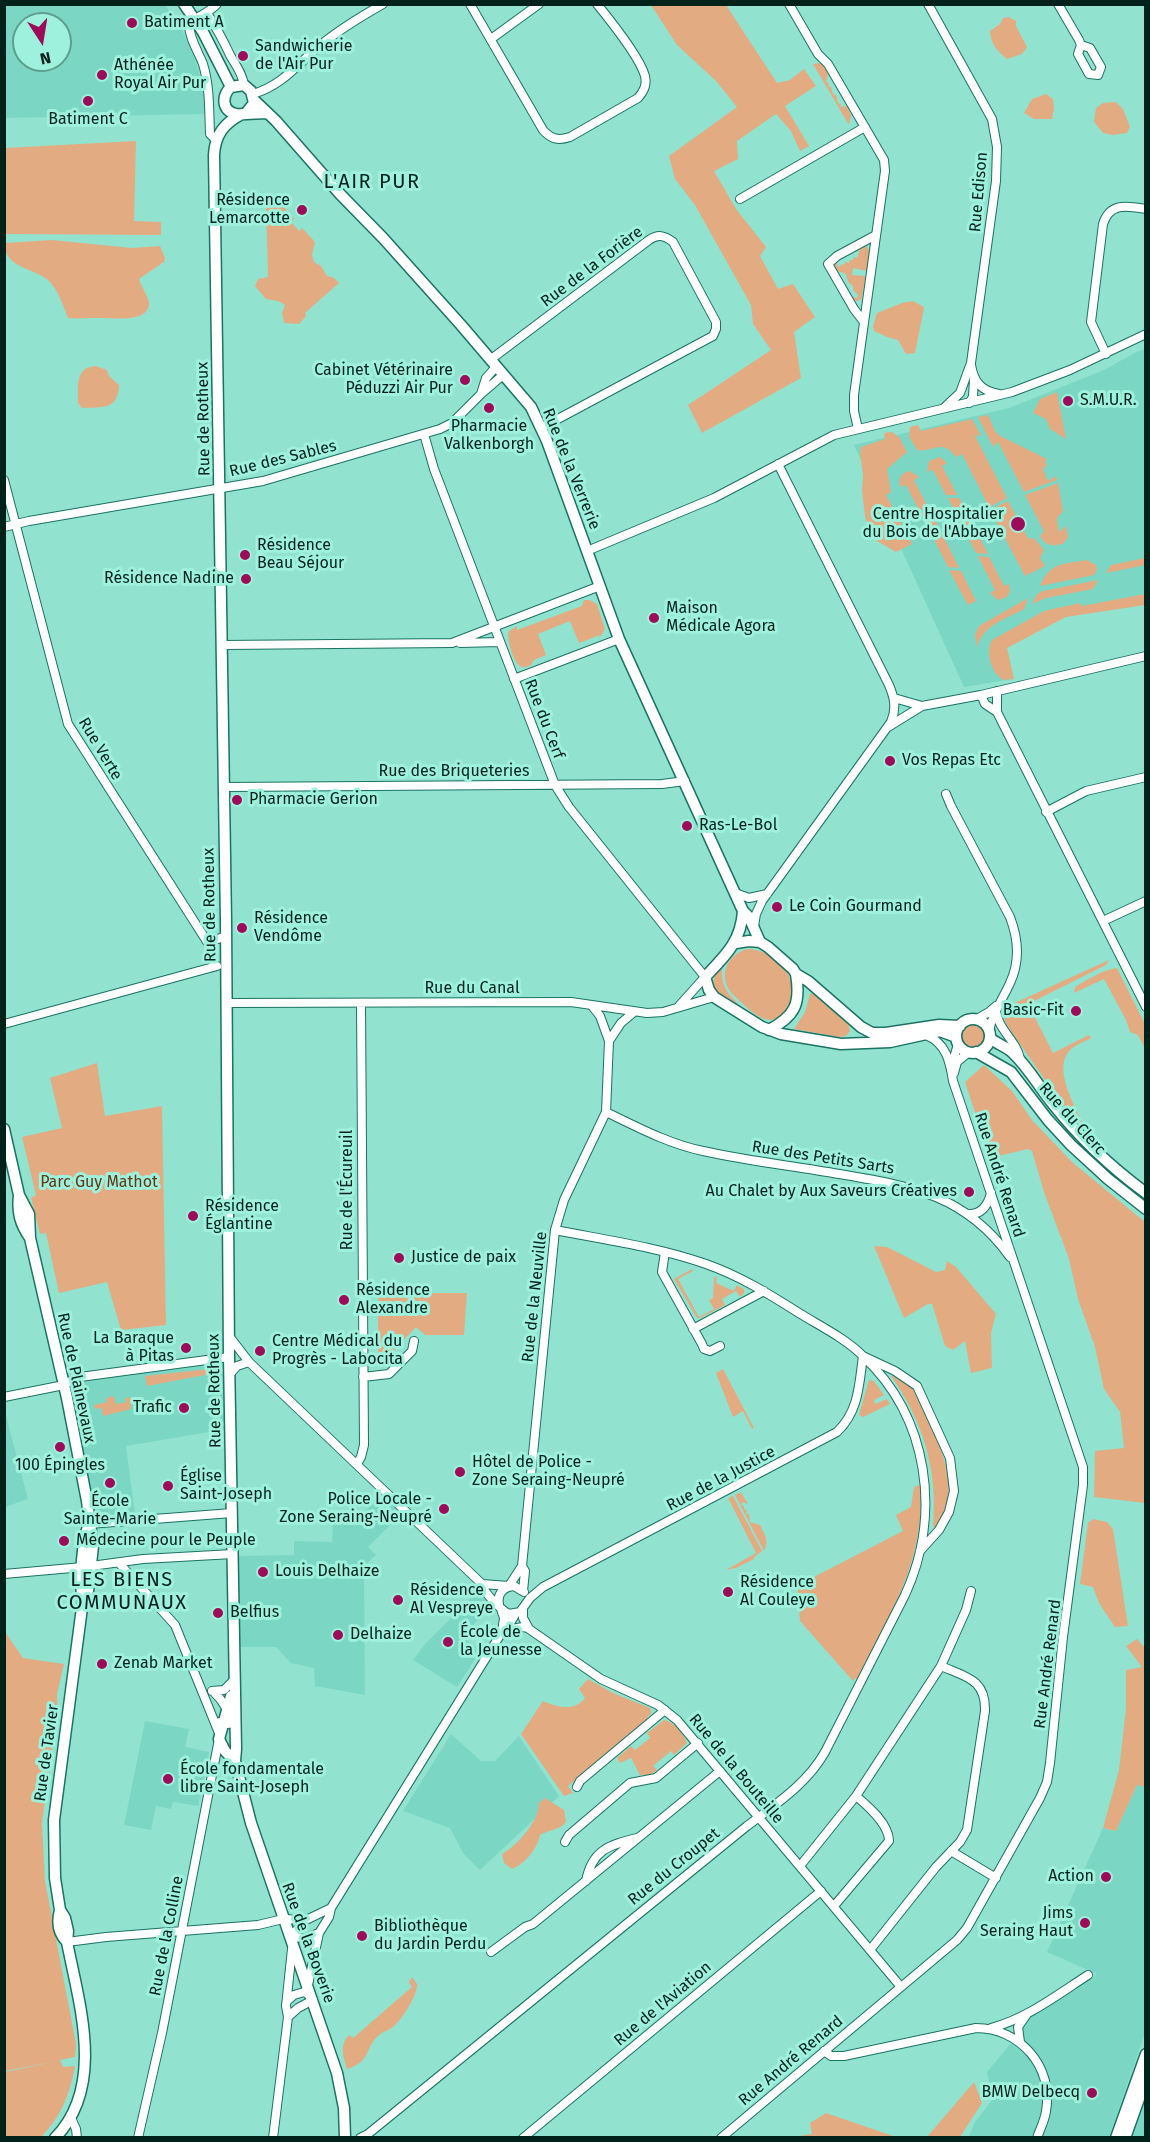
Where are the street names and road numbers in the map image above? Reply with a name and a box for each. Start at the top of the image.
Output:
street label: Rue Edison [966,151,992,233]
street label: Rue de la Forière [537,222,647,312]
street label: Rue de Rotheux [193,362,215,476]
street label: Rue de la Verrerie [538,405,604,533]
street label: Rue des Sables [227,436,339,482]
street label: Rue du Cerf [520,676,568,762]
street label: Rue Verte [74,714,126,784]
street label: Rue des Briqueteries [378,762,530,782]
street label: Rue de Rotheux [199,848,221,962]
street label: Rue du Canal [424,979,520,999]
street label: Rue du Clerc [1035,1079,1109,1159]
street label: Rue André Renard [970,1110,1028,1240]
street label: Rue de l'Écureuil [338,1130,358,1250]
street label: Rue des Petits Sarts [750,1137,896,1179]
street label: Rue de la Neuville [519,1231,551,1363]
street label: Rue de Plainevaux [53,1311,99,1445]
street label: Rue de Rotheux [204,1334,226,1448]
street label: Rue de la Justice [664,1442,778,1516]
street label: Rue André Renard [1031,1598,1065,1730]
street label: Rue de Tavier [31,1703,63,1803]
street label: Rue de la Bouteille [685,1710,787,1828]
street label: Rue du Croupet [624,1824,724,1910]
street label: Rue de la Colline [146,1874,188,1998]
street label: Rue de la Boverie [277,1880,339,2006]
street label: Rue de l'Aviation [610,1958,716,2050]
street label: Rue André Renard [735,2012,847,2110]

